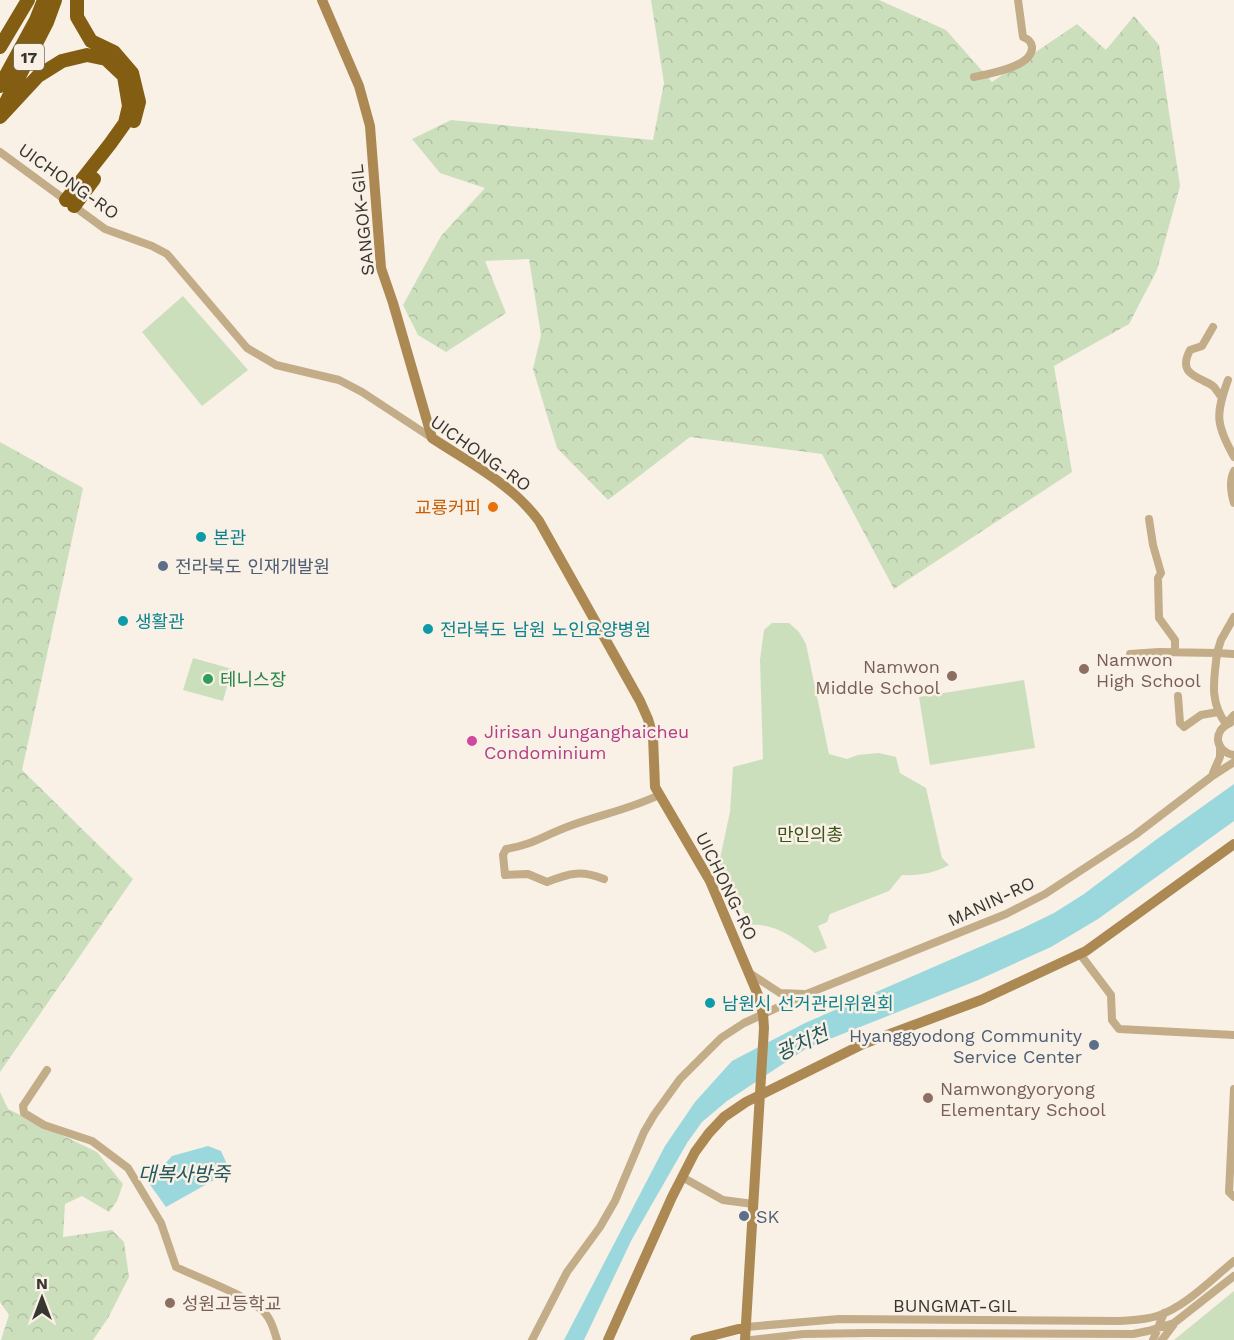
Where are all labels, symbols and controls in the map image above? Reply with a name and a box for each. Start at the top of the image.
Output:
road number: 17 [14,44,44,70]
street label: UICHONG-RO [15,139,123,223]
street label: SANGOK-GIL [346,163,378,277]
street label: UICHONG-RO [427,411,535,495]
place label: 교룡커피 [415,497,481,518]
marker: 교룡커피 [486,500,500,514]
place label: 본관 [213,527,247,548]
marker: 본관 [194,530,208,544]
place label: 전라북도 인재개발원 [175,556,330,577]
marker: 전라북도 인재개발원 [156,559,170,573]
place label: 생활관 [135,611,185,632]
marker: 생활관 [116,614,130,628]
place label: 전라북도 남원 노인요양병원 [440,619,651,640]
marker: 전라북도 남원 노인요양병원 [421,622,435,636]
place label: Namwon High School [1096,649,1201,691]
place label: Namwon Middle School [815,656,940,698]
marker: Namwon High School [1077,662,1091,676]
place label: 테니스장 [220,669,286,690]
marker: Namwon Middle School [945,669,959,683]
marker: 테니스장 [201,672,215,686]
place label: Jirisan Junganghaicheu Condominium [484,721,689,763]
marker: Jirisan Junganghaicheu Condominium [465,734,479,748]
park label: 만인의총 [777,824,843,845]
street label: UICHONG-RO [692,828,762,944]
street label: MANIN-RO [944,872,1038,930]
place label: 남원시 선거관리위원회 [722,993,894,1014]
marker: 남원시 선거관리위원회 [703,996,717,1010]
water label: 광치천 [772,1019,834,1066]
place label: Hyanggyodong Community Service Center [849,1025,1083,1067]
marker: Hyanggyodong Community Service Center [1087,1038,1101,1052]
place label: Namwongyoryong Elementary School [940,1078,1106,1120]
marker: Namwongyoryong Elementary School [921,1091,935,1105]
water label: 대복사방죽 [138,1162,232,1186]
place label: SK [756,1206,780,1227]
marker: SK [737,1209,751,1223]
north arrow [12,1268,72,1328]
text: N [36,1274,48,1293]
place label: 성원고등학교 [182,1293,281,1314]
street label: BUNGMAT-GIL [893,1295,1017,1316]
marker: 성원고등학교 [163,1296,177,1310]

